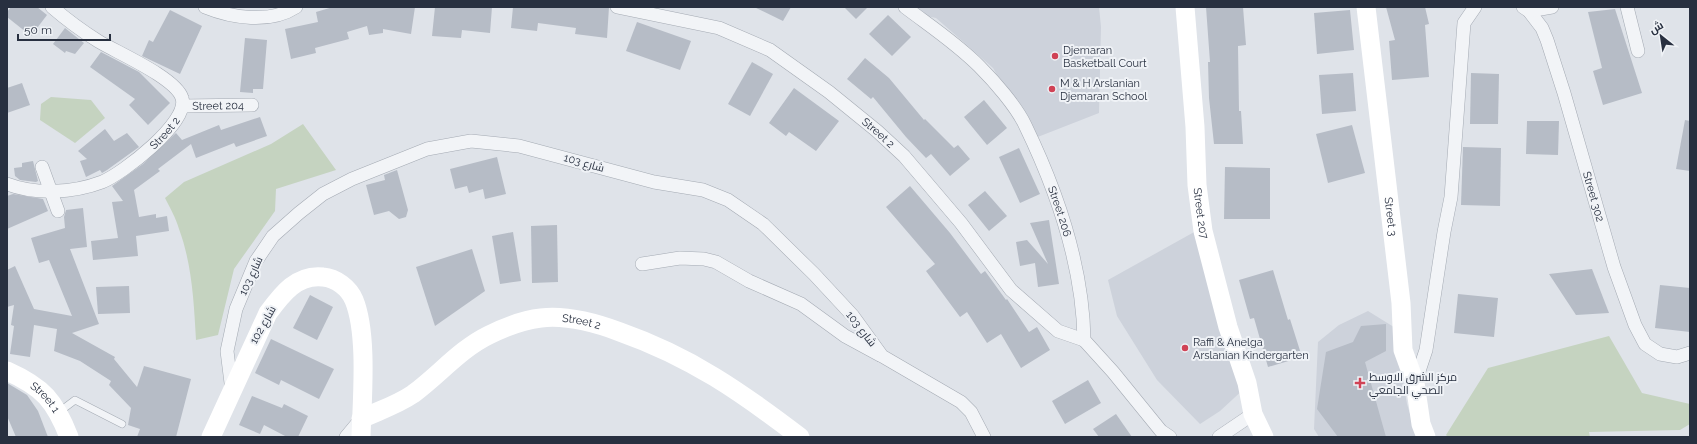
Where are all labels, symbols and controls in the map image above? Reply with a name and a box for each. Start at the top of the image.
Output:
scale bar [18,16,110,42]
north arrow [1641,16,1681,56]
text: ش [1647,19,1666,37]
text: 50 m [24,23,52,37]
place label: Djemaran Basketball Court [1063,44,1147,70]
marker: Djemaran Basketball Court [1050,51,1060,61]
place label: M & H Arslanian Djemaran School [1060,77,1147,103]
marker: M & H Arslanian Djemaran School [1047,84,1057,94]
street label: Street 204 [192,99,244,112]
street label: Street 2 [147,114,183,152]
street label: Street 2 [859,115,897,151]
street label: شارع 103 [562,151,606,176]
street label: Street 302 [1580,170,1607,223]
street label: Street 206 [1045,184,1074,238]
street label: Street 207 [1191,187,1211,240]
street label: Street 3 [1382,196,1400,237]
street label: شارع 103 [236,254,267,298]
street label: شارع 102 [247,304,280,347]
street label: شارع 103 [842,309,879,350]
street label: Street 2 [562,311,603,332]
place label: Raffi & Anelga Arslanian Kindergarten [1193,336,1309,362]
marker: Raffi & Anelga Arslanian Kindergarten [1180,343,1190,353]
place label: مركز الشرق الاوسط الصحي الجامعي [1369,371,1457,399]
marker: مركز الشرق الاوسط الصحي الجامعي [1354,377,1366,389]
street label: Street 1 [28,379,63,415]

